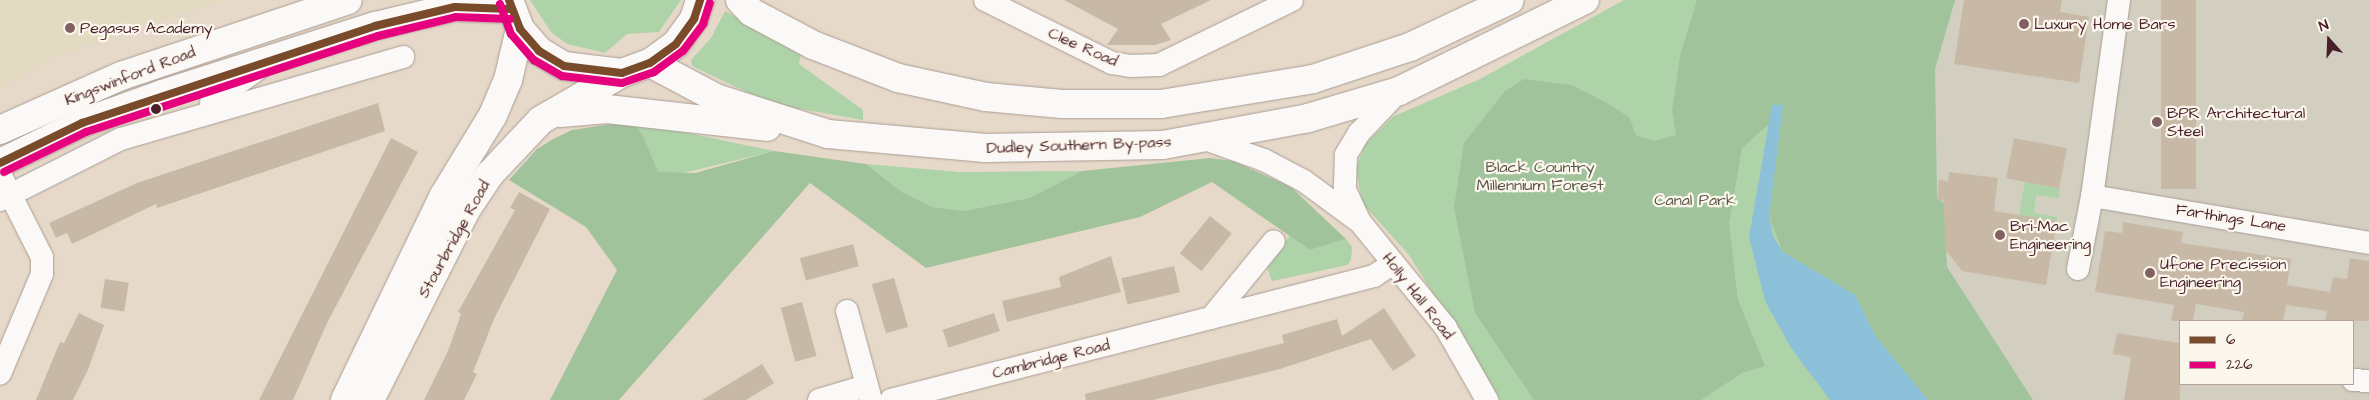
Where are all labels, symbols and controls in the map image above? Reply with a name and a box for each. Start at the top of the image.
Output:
place label: Luxury Home Bars [2034,14,2175,34]
north arrow [2304,15,2354,65]
text: N [2316,15,2331,37]
place label: Pegasus Academy [80,18,212,38]
marker: Luxury Home Bars [2018,18,2030,30]
marker: Pegasus Academy [64,22,76,34]
street label: Clee Road [1045,23,1121,71]
street label: Kingswinford Road [62,42,198,110]
place label: BPR Architectural Steel [2167,103,2305,141]
unlabelled marker [151,104,161,114]
marker: BPR Architectural Steel [2151,116,2163,128]
street label: Dudley Southern By-pass [986,132,1172,158]
park label: Black Country Millennium Forest [1477,157,1603,195]
street label: Stourbridge Road [414,177,494,301]
park label: Canal Park [1654,190,1736,210]
street label: Farthings Lane [2174,200,2288,236]
place label: Bri-Mac Engineering [2010,216,2091,254]
marker: Bri-Mac Engineering [1994,229,2006,241]
street label: Holly Hall Road [1378,249,1458,343]
place label: Ufone Precission Engineering [2160,254,2286,292]
marker: Ufone Precission Engineering [2144,267,2156,279]
legend [2179,320,2354,385]
text: 6 [2226,329,2235,350]
street label: Cambridge Road [990,335,1112,383]
text: 226 [2226,354,2253,375]

